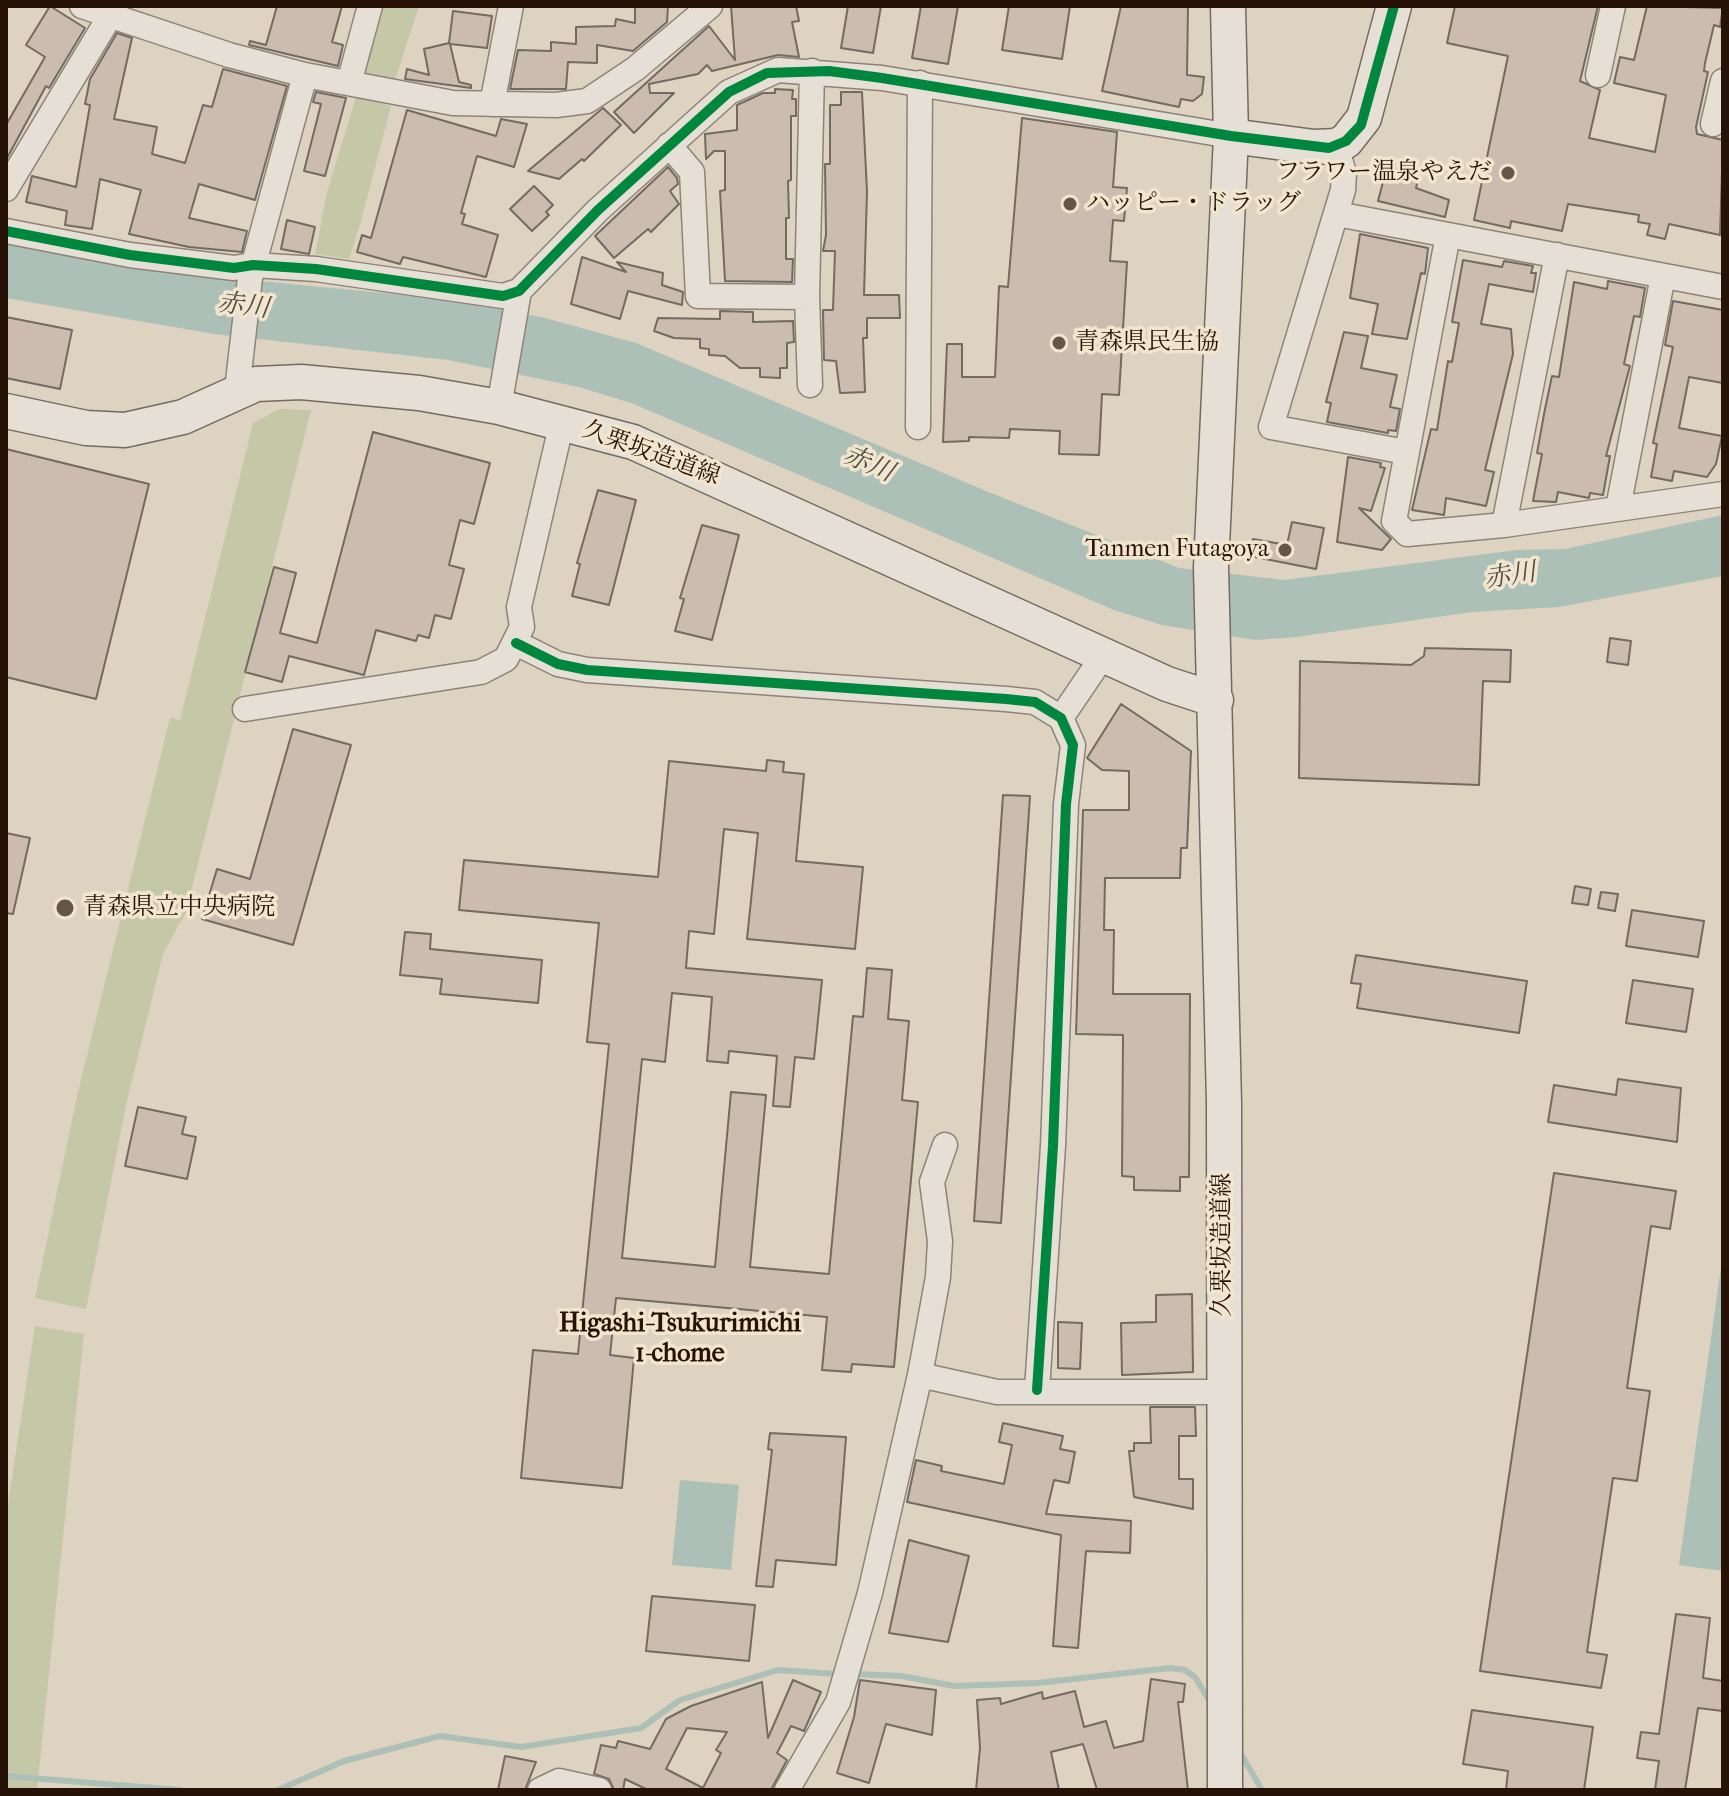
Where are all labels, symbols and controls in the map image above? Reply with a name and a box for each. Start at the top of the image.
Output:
place label: フラワー温泉やえだ [1276,159,1492,187]
marker: フラワー温泉やえだ [1499,164,1517,182]
place label: ハッピー・ドラッグ [1086,190,1301,218]
marker: ハッピー・ドラッグ [1061,195,1079,213]
water label: 赤川 [215,288,271,326]
place label: 青森県民生協 [1075,329,1219,357]
marker: 青森県民生協 [1050,334,1068,352]
street label: 久栗坂造道線 [578,416,724,492]
water label: 赤川 [838,440,898,490]
place label: Tanmen Futagoya [1085,536,1269,564]
marker: Tanmen Futagoya [1276,541,1294,559]
water label: 赤川 [1482,558,1538,596]
place label: 青森県立中央病院 [83,894,275,922]
marker: 青森県立中央病院 [54,897,76,919]
street label: 久栗坂造道線 [1209,1173,1237,1317]
district label: Higashi-Tsukurimichi 1-chome [559,1309,801,1370]

